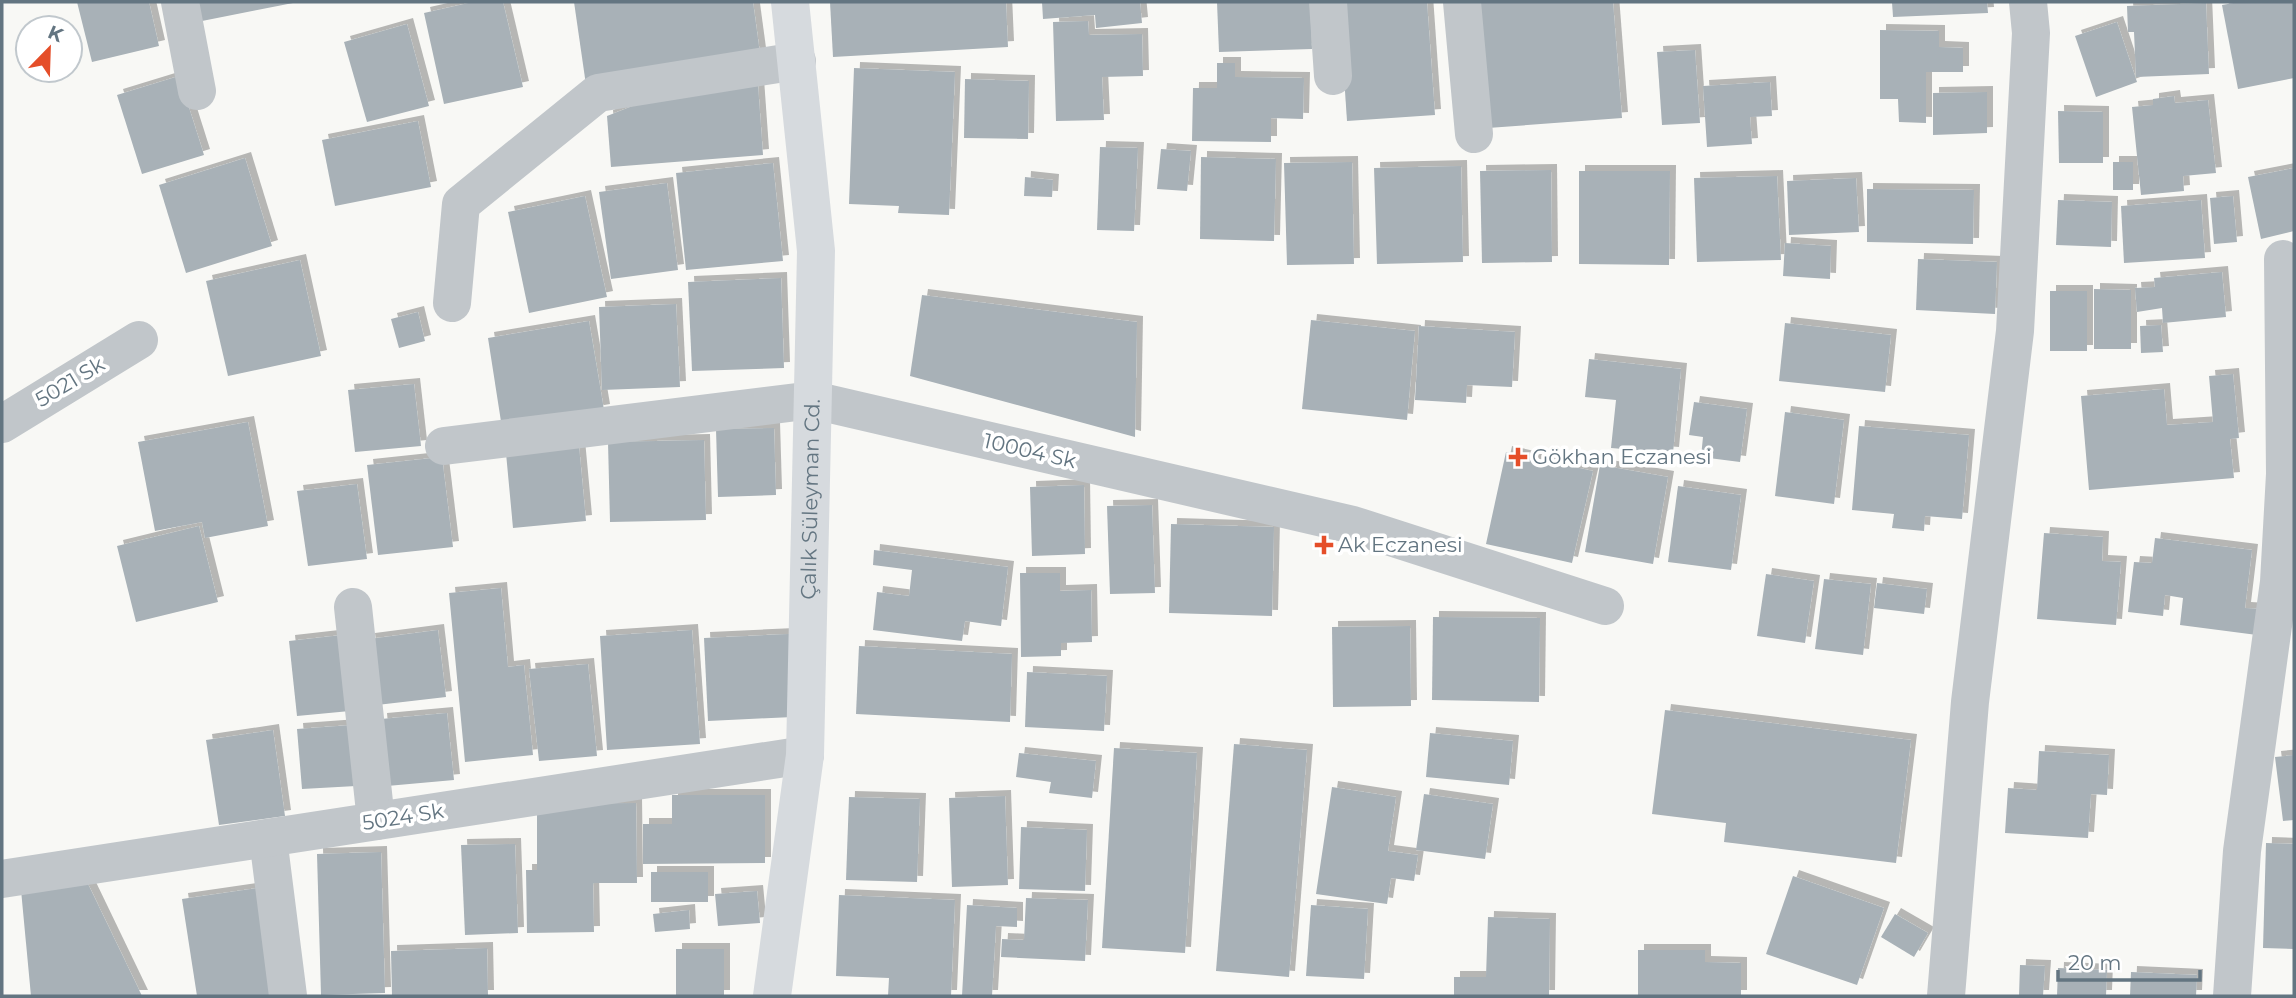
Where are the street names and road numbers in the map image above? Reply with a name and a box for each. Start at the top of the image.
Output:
street label: 5021 Sk [31,351,109,412]
street label: Çalık Süleyman Cd. [795,399,825,600]
street label: 10004 Sk [981,428,1079,473]
street label: 5024 Sk [360,798,446,835]

